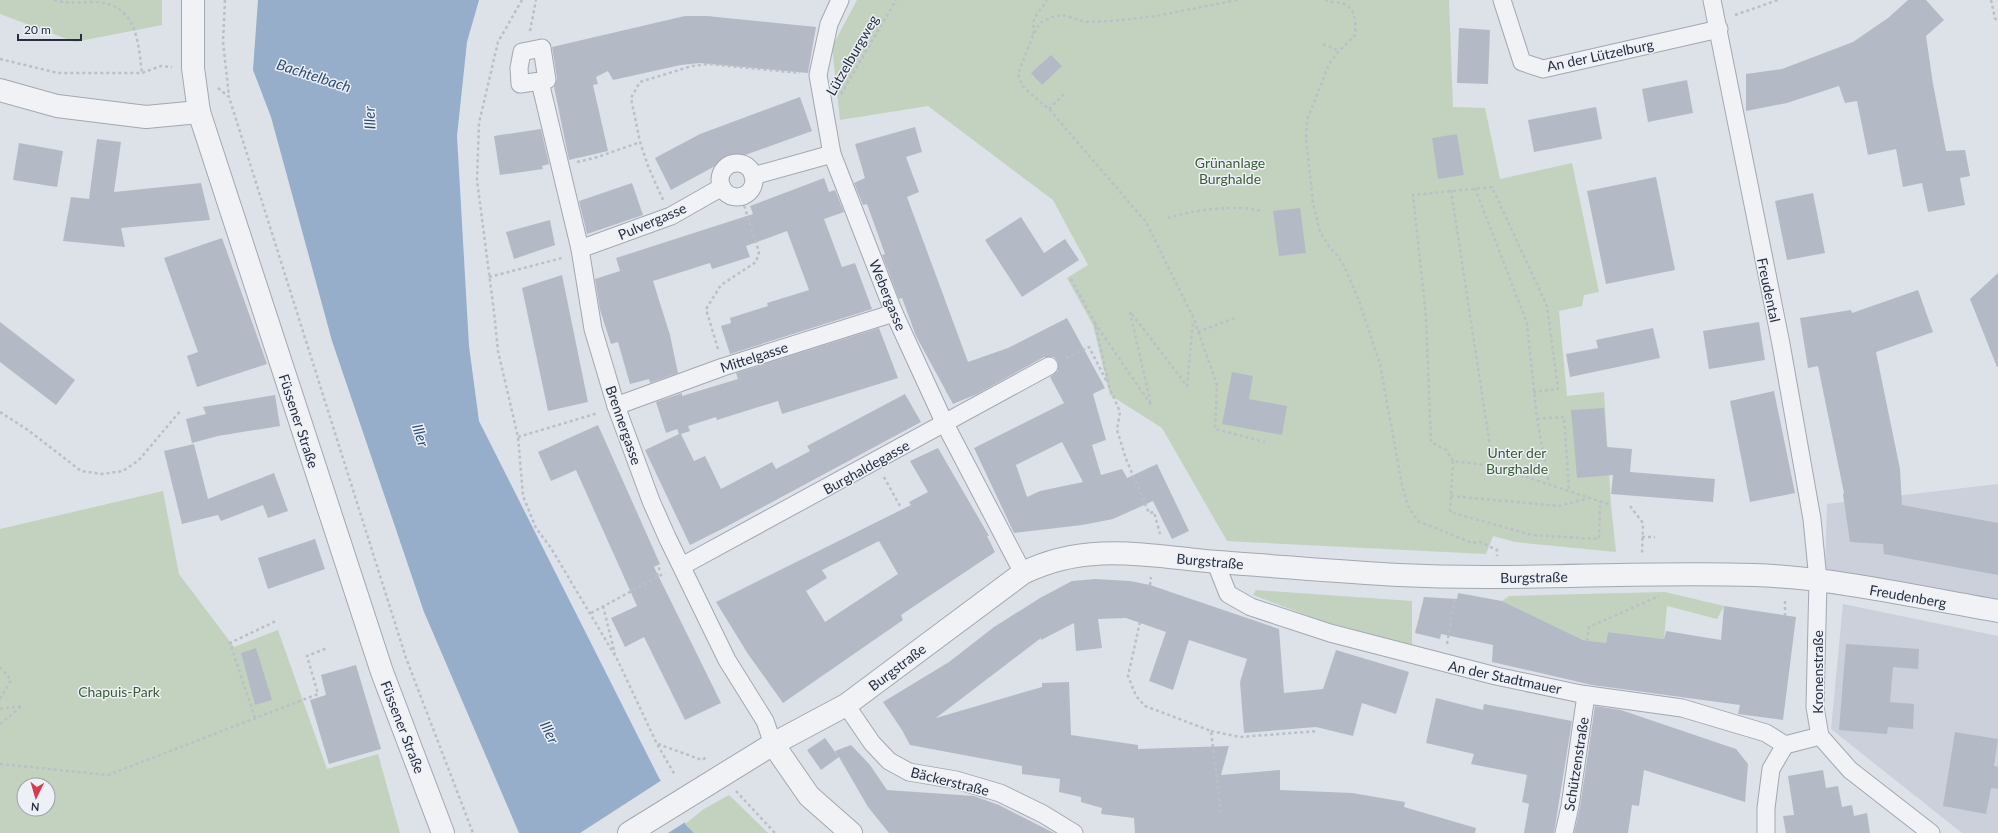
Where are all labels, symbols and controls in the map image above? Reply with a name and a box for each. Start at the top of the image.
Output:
street label: Lützelburgweg [822,12,882,98]
scale bar [18,16,81,42]
text: 20 m [24,22,51,37]
street label: An der Lützelburg [1545,35,1655,75]
water label: Bachtelbach [274,54,354,96]
water label: Iller [359,105,379,130]
park label: Grünanlage Burghalde [1195,154,1265,187]
street label: Pulvergasse [615,199,689,243]
street label: Freudental [1754,256,1784,324]
street label: Webergasse [866,257,910,333]
street label: Mittelgasse [718,338,790,376]
street label: Füssener Straße [276,372,322,470]
street label: Brennergasse [602,383,646,467]
water label: Iller [409,421,433,450]
street label: Burghaldegasse [820,436,912,498]
park label: Unter der Burghalde [1486,444,1548,477]
street label: Burgstraße [1176,550,1244,572]
street label: Burgstraße [1500,568,1568,586]
street label: Freudenberg [1868,581,1948,611]
street label: Kronenstraße [1809,630,1826,714]
street label: Burgstraße [865,640,929,694]
street label: An der Stadtmauer [1447,657,1563,697]
street label: Füssener Straße [377,678,429,776]
park label: Chapuis-Park [78,683,161,700]
street label: Schützenstraße [1560,716,1592,812]
water label: Iller [537,718,564,747]
street label: Bäckerstraße [909,763,991,799]
north arrow [16,777,56,817]
text: N [30,801,40,814]

